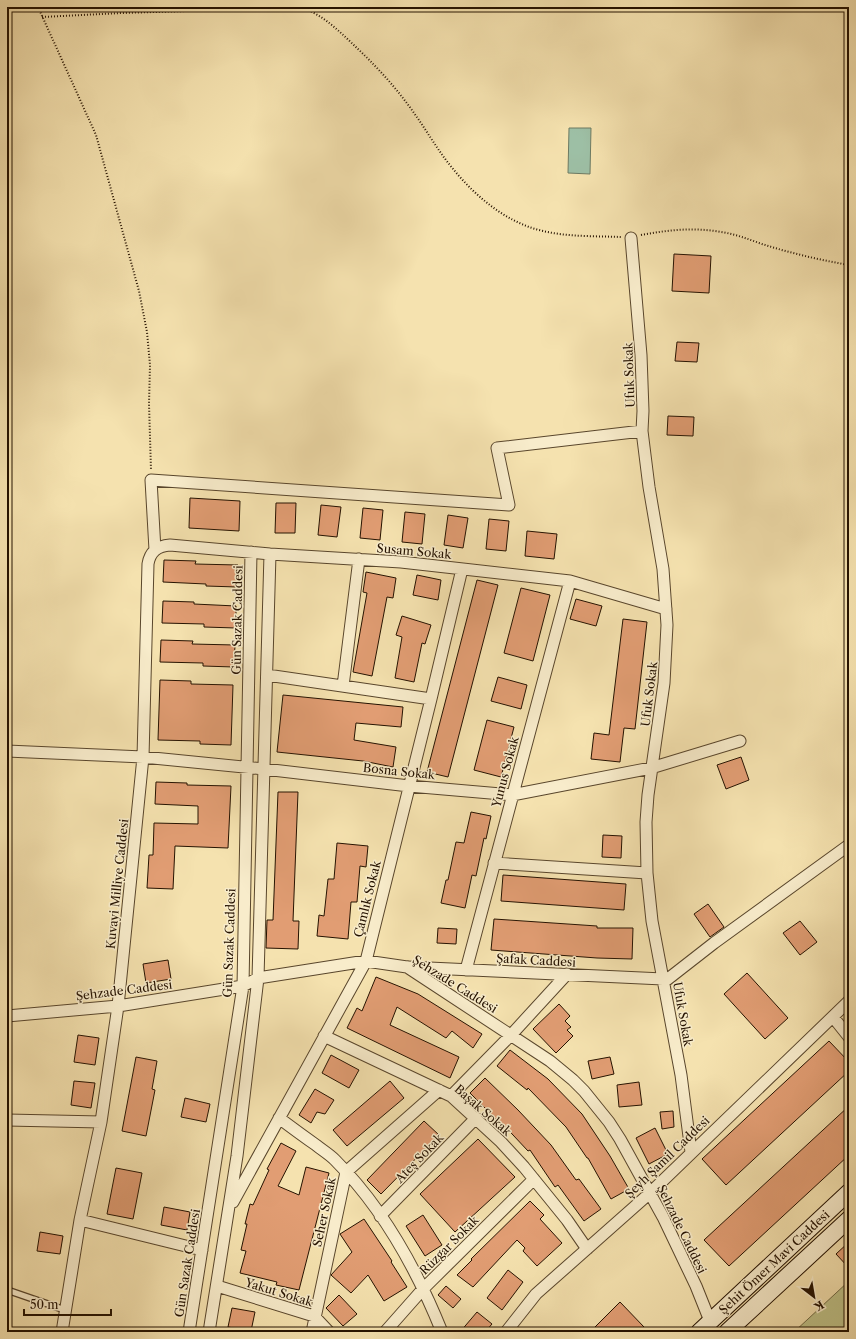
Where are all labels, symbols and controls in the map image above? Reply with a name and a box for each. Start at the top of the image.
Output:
street label: Ufuk Sokak [620,341,638,408]
street label: Susam Sokak [376,540,453,562]
street label: Gün Sazak Caddesi [229,565,245,675]
street label: Ufuk Sokak [638,660,661,727]
street label: Yunus Sokak [488,734,522,810]
street label: Bosna Sokak [362,760,437,782]
street label: Kuvayi Milliye Caddesi [103,818,131,950]
street label: Çamlık Sokak [350,858,384,939]
street label: Gün Sazak Caddesi [220,888,238,998]
street label: Şafak Caddesi [496,950,577,970]
street label: Şehzade Caddesi [410,952,500,1016]
street label: Şehzade Caddesi [75,977,173,1003]
street label: Ufuk Sokak [670,981,696,1048]
street label: Başak Sokak [451,1081,515,1140]
street label: Şeyh Şamil Caddesi [622,1113,713,1201]
street label: Ateş Sokak [391,1129,447,1186]
street label: Seher Sokak [309,1175,339,1248]
street label: Şehzade Caddesi [654,1182,710,1276]
street label: Şehit Ömer Mavi Caddesi [715,1206,833,1317]
street label: Gün Sazak Caddesi [171,1208,203,1318]
street label: Rüzgar Sokak [416,1212,482,1278]
street label: Yakut Sokak [242,1274,316,1310]
north arrow [794,1277,834,1317]
scale bar [24,1291,111,1317]
text: 50 m [30,1297,59,1312]
text: K [811,1297,827,1314]

